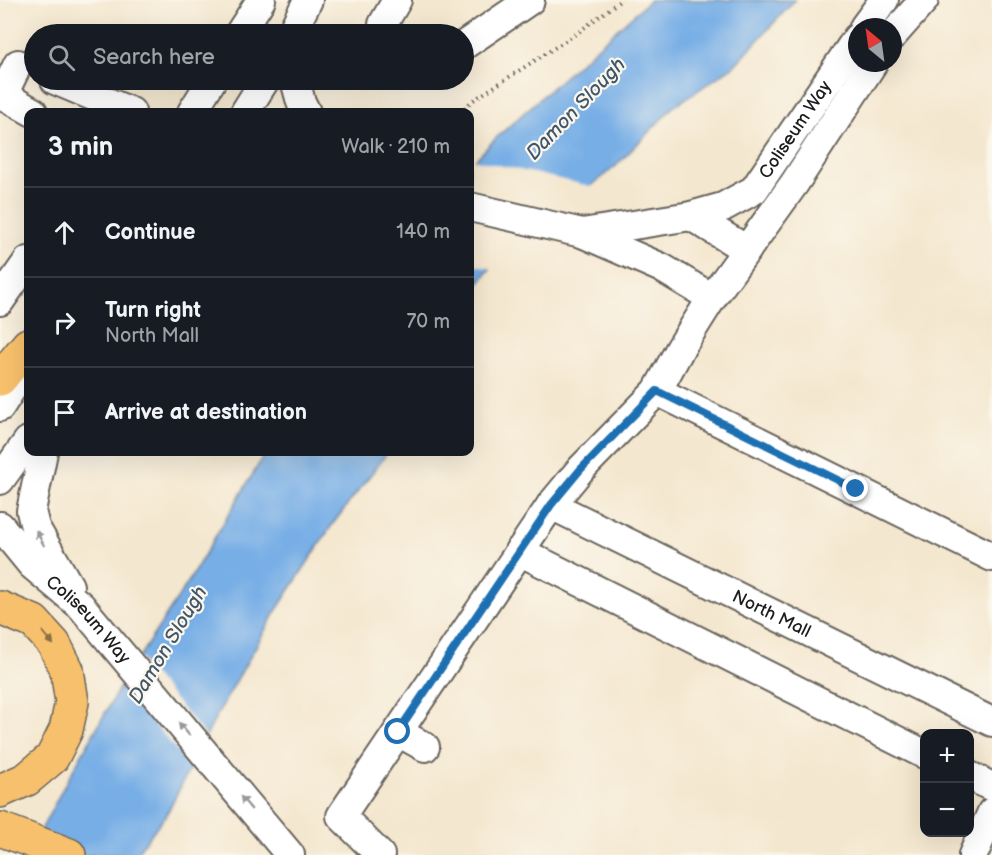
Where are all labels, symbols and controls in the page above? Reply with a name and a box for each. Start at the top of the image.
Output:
north arrow [848,18,902,72]
search box [24,24,474,90]
icon: search [45,41,78,74]
text: Search here [93,44,215,71]
water label: Damon Slough [521,53,631,165]
street label: Coliseum Way [754,76,836,182]
text: 3 min [48,132,113,163]
text: Walk · 210 m [341,135,450,159]
icon: ahead [48,216,81,249]
text: Continue [105,219,195,246]
text: 140 m [396,220,450,244]
text: Turn right [105,297,201,324]
icon: right [48,306,81,339]
text: 70 m [406,310,450,334]
text: North Mall [105,324,199,348]
icon: arrive [48,396,81,429]
text: Arrive at destination [105,399,307,426]
route end [842,475,868,501]
one-way arrow [36,529,46,547]
street label: Coliseum Way [42,571,136,668]
water label: Damon Slough [124,582,213,708]
street label: North Mall [729,586,814,642]
one-way arrow [42,630,55,646]
route start [384,718,410,744]
one-way arrow [178,722,191,737]
map controls [920,729,974,837]
button: + [920,729,974,783]
button: − [920,783,974,837]
one-way arrow [240,795,253,811]

